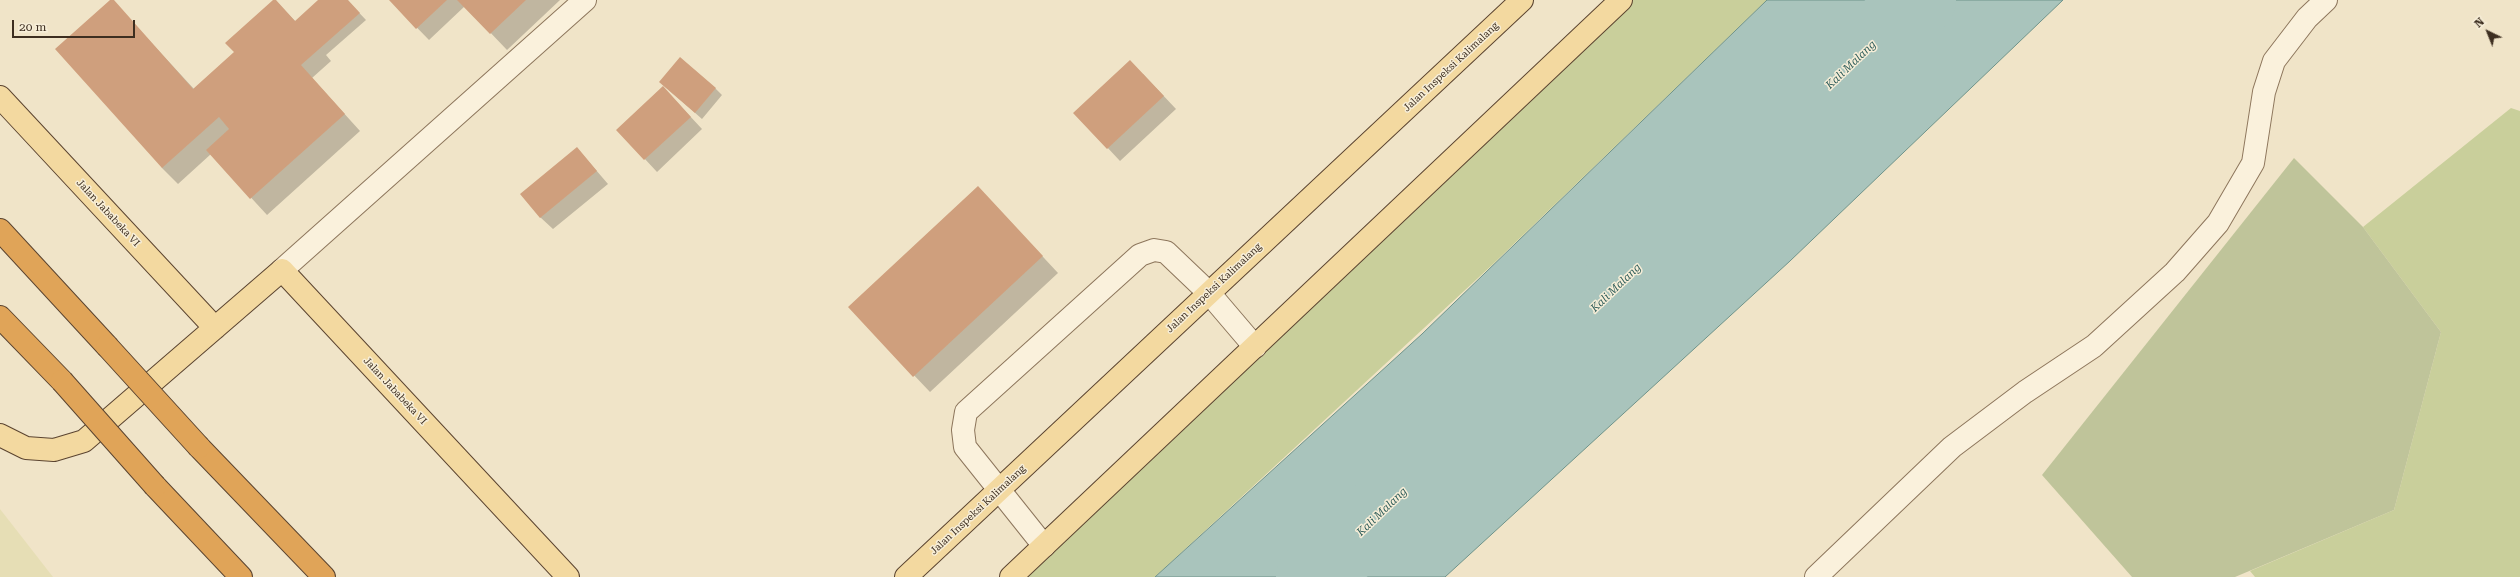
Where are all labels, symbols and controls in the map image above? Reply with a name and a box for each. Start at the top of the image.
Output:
scale bar [14,12,137,38]
north arrow [2468,12,2508,52]
text: N [2472,15,2487,31]
text: 20 m [19,20,46,34]
street label: Jalan Inspeksi Kalimalang [1401,20,1501,114]
water label: Kali Malang [1823,38,1879,92]
street label: Jalan Jababeka VI [74,177,142,249]
street label: Jalan Inspeksi Kalimalang [1164,241,1264,335]
water label: Kali Malang [1588,261,1644,315]
street label: Jalan Jababeka VI [361,355,429,427]
street label: Jalan Inspeksi Kalimalang [928,463,1028,557]
water label: Kali Malang [1354,485,1410,539]

